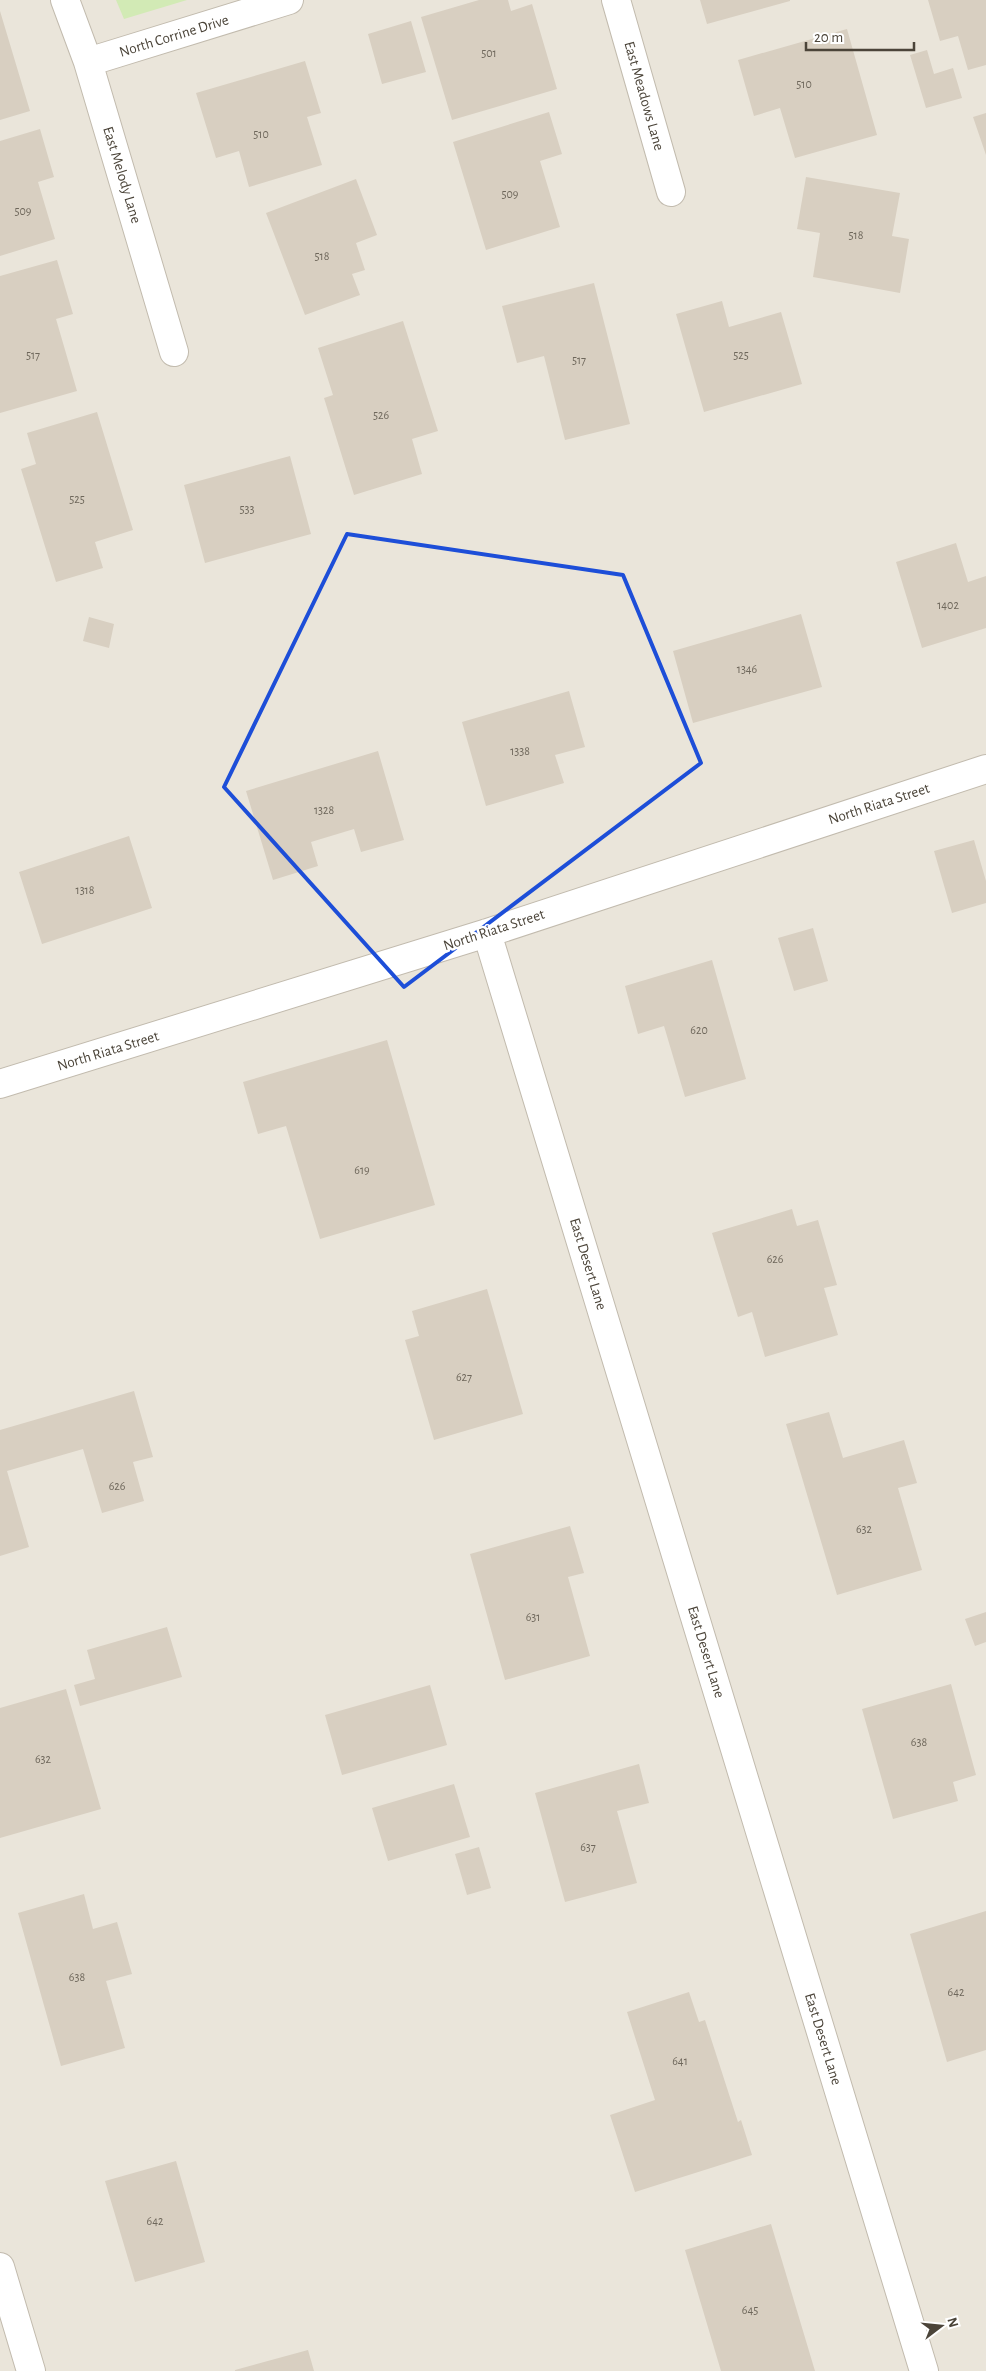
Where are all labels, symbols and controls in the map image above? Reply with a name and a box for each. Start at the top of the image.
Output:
street label: North Corrine Drive [118,12,231,60]
scale bar [806,20,914,52]
text: 20 m [814,30,843,45]
street label: East Meadows Lane [621,40,667,152]
house number: 501 [481,47,497,59]
house number: 510 [796,78,812,90]
street label: East Melody Lane [100,125,144,225]
house number: 510 [253,128,269,140]
house number: 509 [502,188,519,200]
house number: 509 [15,205,32,217]
house number: 518 [849,229,864,241]
house number: 518 [315,250,330,262]
house number: 517 [26,349,40,361]
house number: 525 [733,349,749,361]
house number: 517 [572,354,586,366]
house number: 526 [373,409,389,421]
house number: 525 [69,493,85,505]
house number: 533 [240,503,255,515]
house number: 1402 [937,599,959,611]
house number: 1346 [737,663,758,675]
house number: 1338 [510,745,530,757]
street label: North Riata Street [827,781,932,827]
house number: 1328 [314,804,334,816]
house number: 1318 [76,884,95,896]
street label: North Riata Street [442,907,547,953]
house number: 620 [690,1024,708,1036]
street label: North Riata Street [55,1028,161,1074]
house number: 619 [354,1164,370,1176]
street label: East Desert Lane [567,1216,609,1312]
house number: 626 [767,1253,784,1265]
house number: 627 [456,1371,472,1383]
house number: 626 [109,1480,126,1492]
house number: 632 [856,1523,873,1535]
street label: East Desert Lane [685,1604,727,1700]
house number: 631 [526,1611,540,1623]
house number: 638 [911,1736,927,1748]
house number: 632 [35,1753,52,1765]
house number: 637 [580,1841,596,1853]
house number: 638 [69,1971,85,1983]
house number: 642 [948,1986,965,1998]
street label: East Desert Lane [802,1991,844,2087]
house number: 641 [672,2055,688,2067]
house number: 642 [147,2215,164,2227]
north arrow [916,2301,966,2351]
house number: 645 [742,2304,758,2316]
text: N [944,2316,961,2329]

